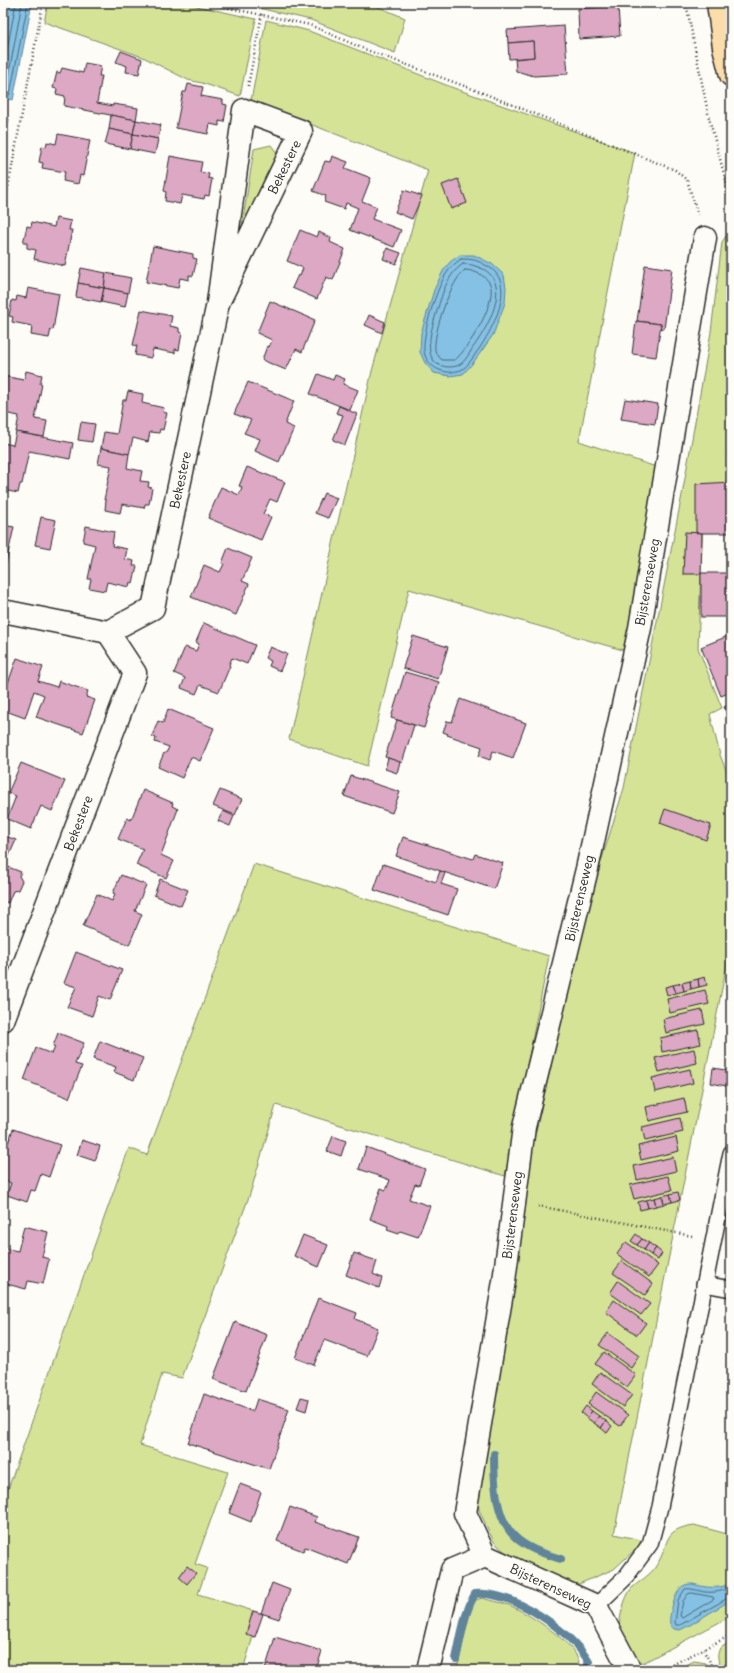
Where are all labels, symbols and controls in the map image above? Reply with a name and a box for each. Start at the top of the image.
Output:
street label: Bekestere [264,137,305,197]
street label: Bekestere [166,450,195,510]
street label: Bijsterenseweg [631,537,664,627]
street label: Bekestere [60,793,97,853]
street label: Bijsterenseweg [561,853,598,943]
street label: Bijsterenseweg [499,1170,526,1260]
street label: Bijsterenseweg [507,1560,594,1613]

